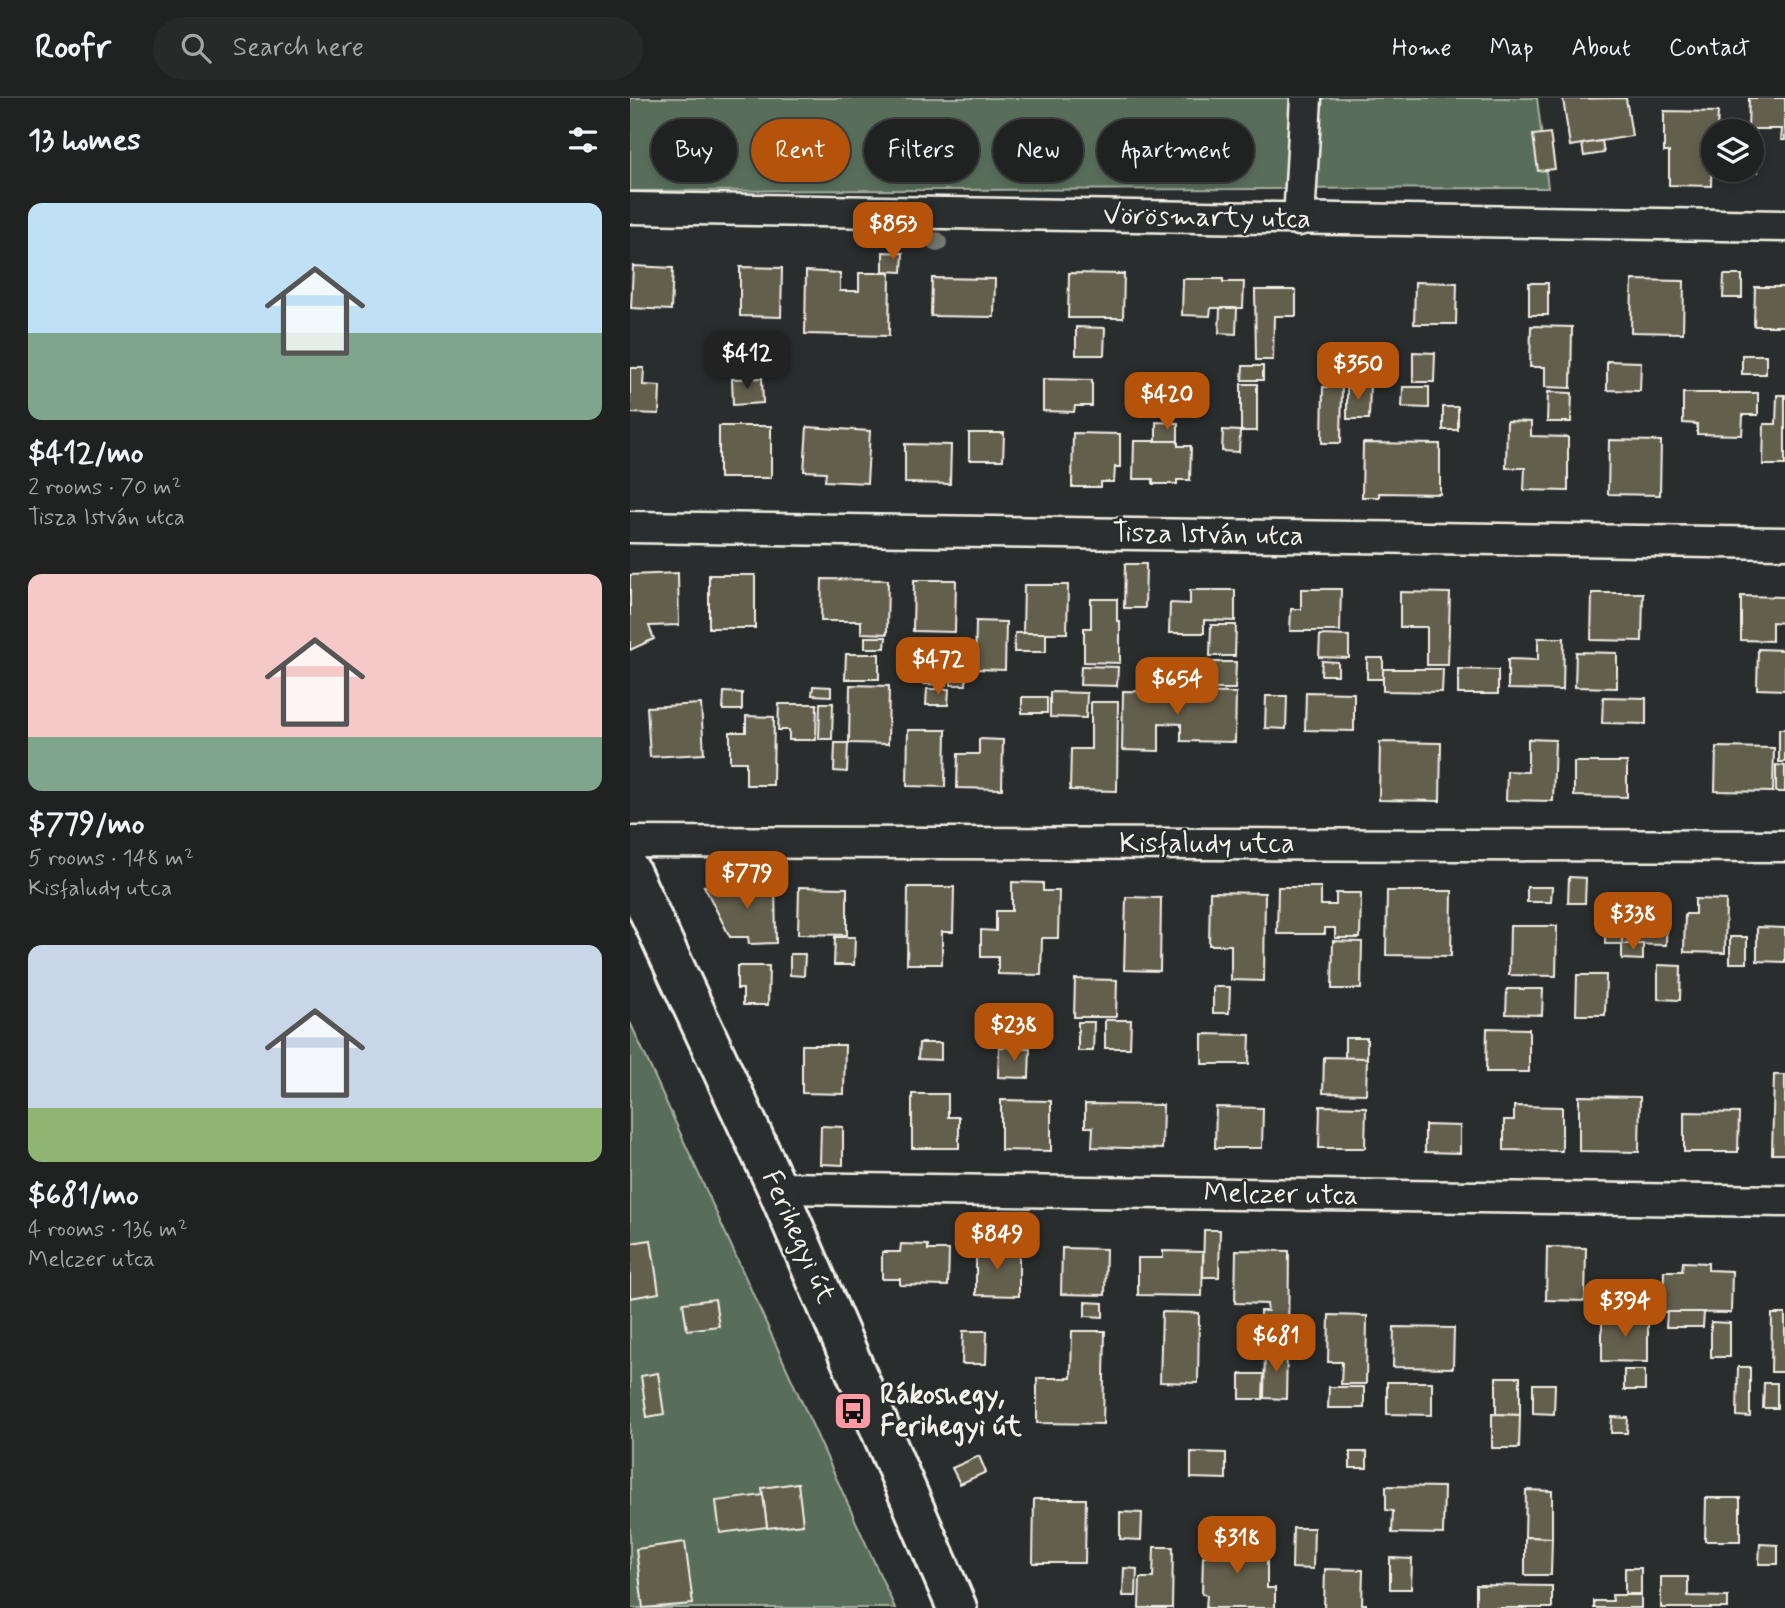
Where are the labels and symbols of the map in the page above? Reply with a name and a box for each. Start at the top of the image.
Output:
street label: Vörösmarty utca [1103,198,1311,238]
pin: $853 [852,202,934,262]
pin: $412 [706,331,788,391]
pin: $350 [1317,342,1399,402]
pin: $420 [1126,372,1208,432]
street label: Tisza István utca [1112,515,1304,555]
pin: $472 [897,638,979,697]
pin: $654 [1136,658,1218,717]
street label: Kisfaludy utca [1119,826,1295,863]
pin: $779 [706,852,788,911]
pin: $338 [1592,892,1674,952]
pin: $238 [973,1004,1055,1063]
street label: Ferihegyi út [752,1165,844,1310]
street label: Melczer utca [1203,1175,1359,1215]
pin: $849 [956,1212,1038,1272]
pin: $394 [1584,1280,1666,1339]
pin: $681 [1235,1314,1317,1374]
place label: Rákoshegy, Ferihegyi út [880,1377,1022,1447]
bus stop icon: Rákoshegy, Ferihegyi út [832,1390,874,1432]
pin: $318 [1196,1516,1278,1576]

